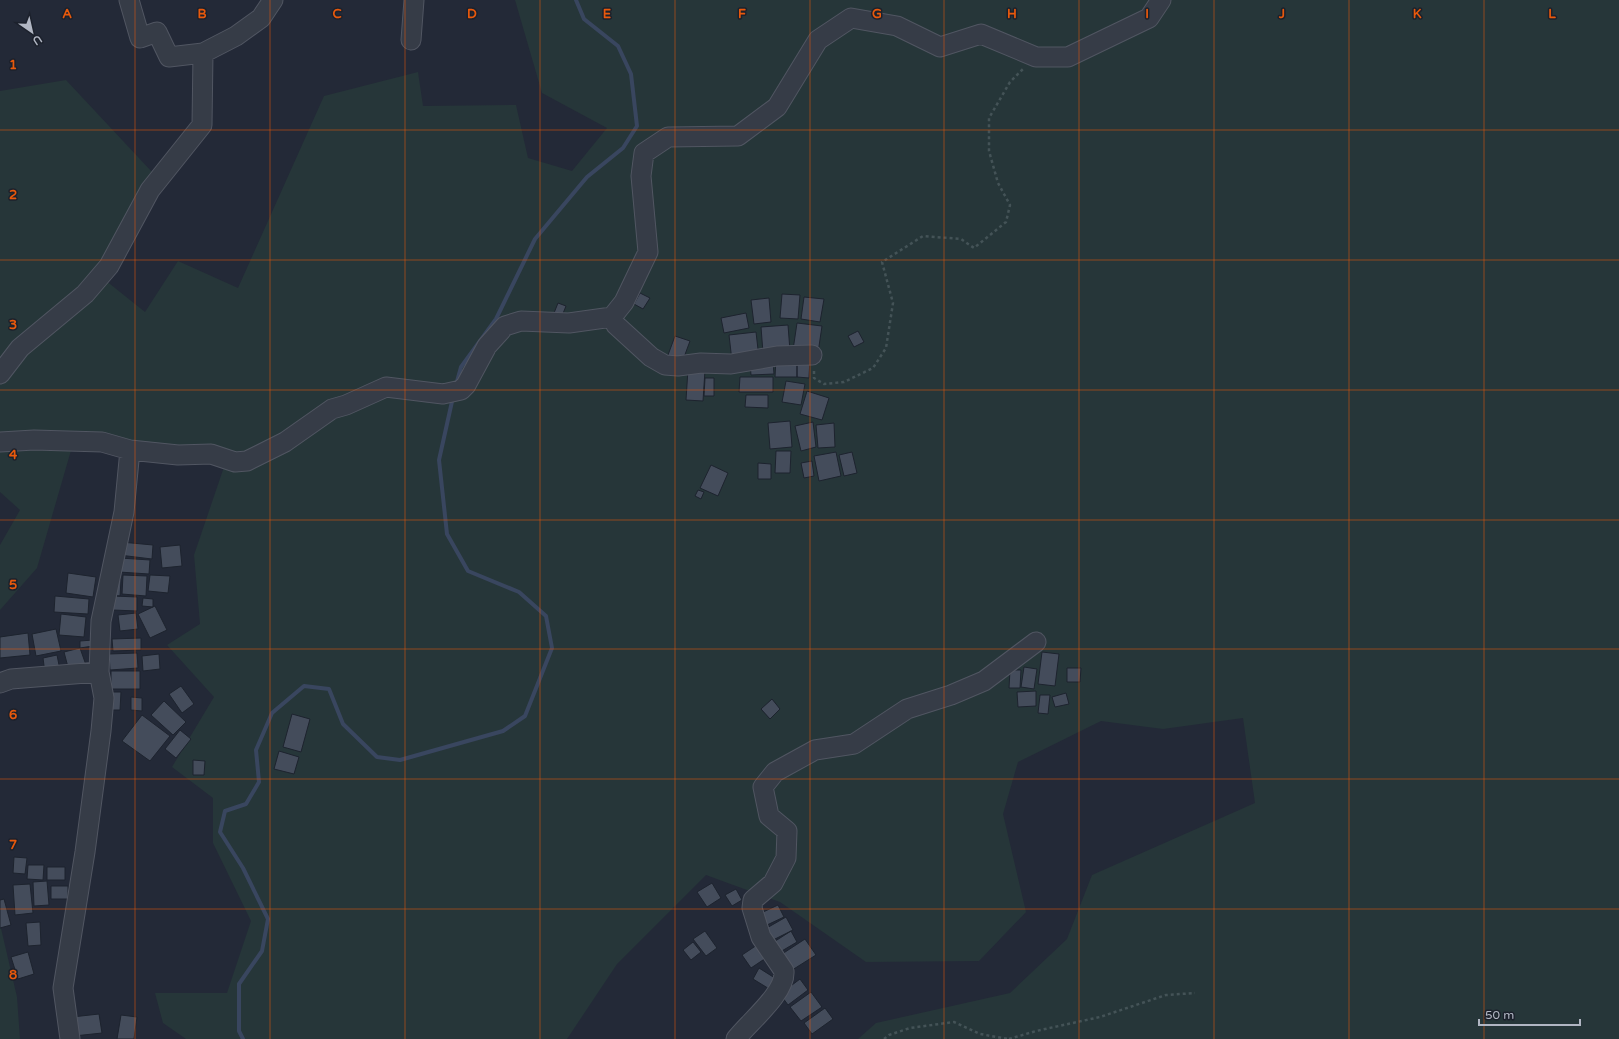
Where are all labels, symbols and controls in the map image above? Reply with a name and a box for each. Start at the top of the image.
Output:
text: A [62,6,72,22]
text: B [197,6,207,22]
text: C [332,6,342,22]
text: D [467,6,477,22]
text: E [603,6,611,22]
text: F [738,6,746,22]
text: G [872,6,882,22]
text: H [1007,6,1017,22]
text: I [1145,6,1149,22]
text: J [1278,6,1285,22]
text: K [1413,6,1422,22]
text: L [1548,6,1556,22]
north arrow [12,12,52,52]
text: U [30,32,44,48]
text: 1 [9,57,17,73]
text: 2 [9,187,17,203]
text: 3 [9,317,17,333]
text: 4 [9,447,18,463]
text: 5 [9,577,17,593]
text: 6 [9,707,17,723]
text: 7 [9,837,17,853]
text: 8 [9,967,17,983]
scale bar [1479,1001,1580,1027]
text: 50 m [1485,1008,1514,1022]

